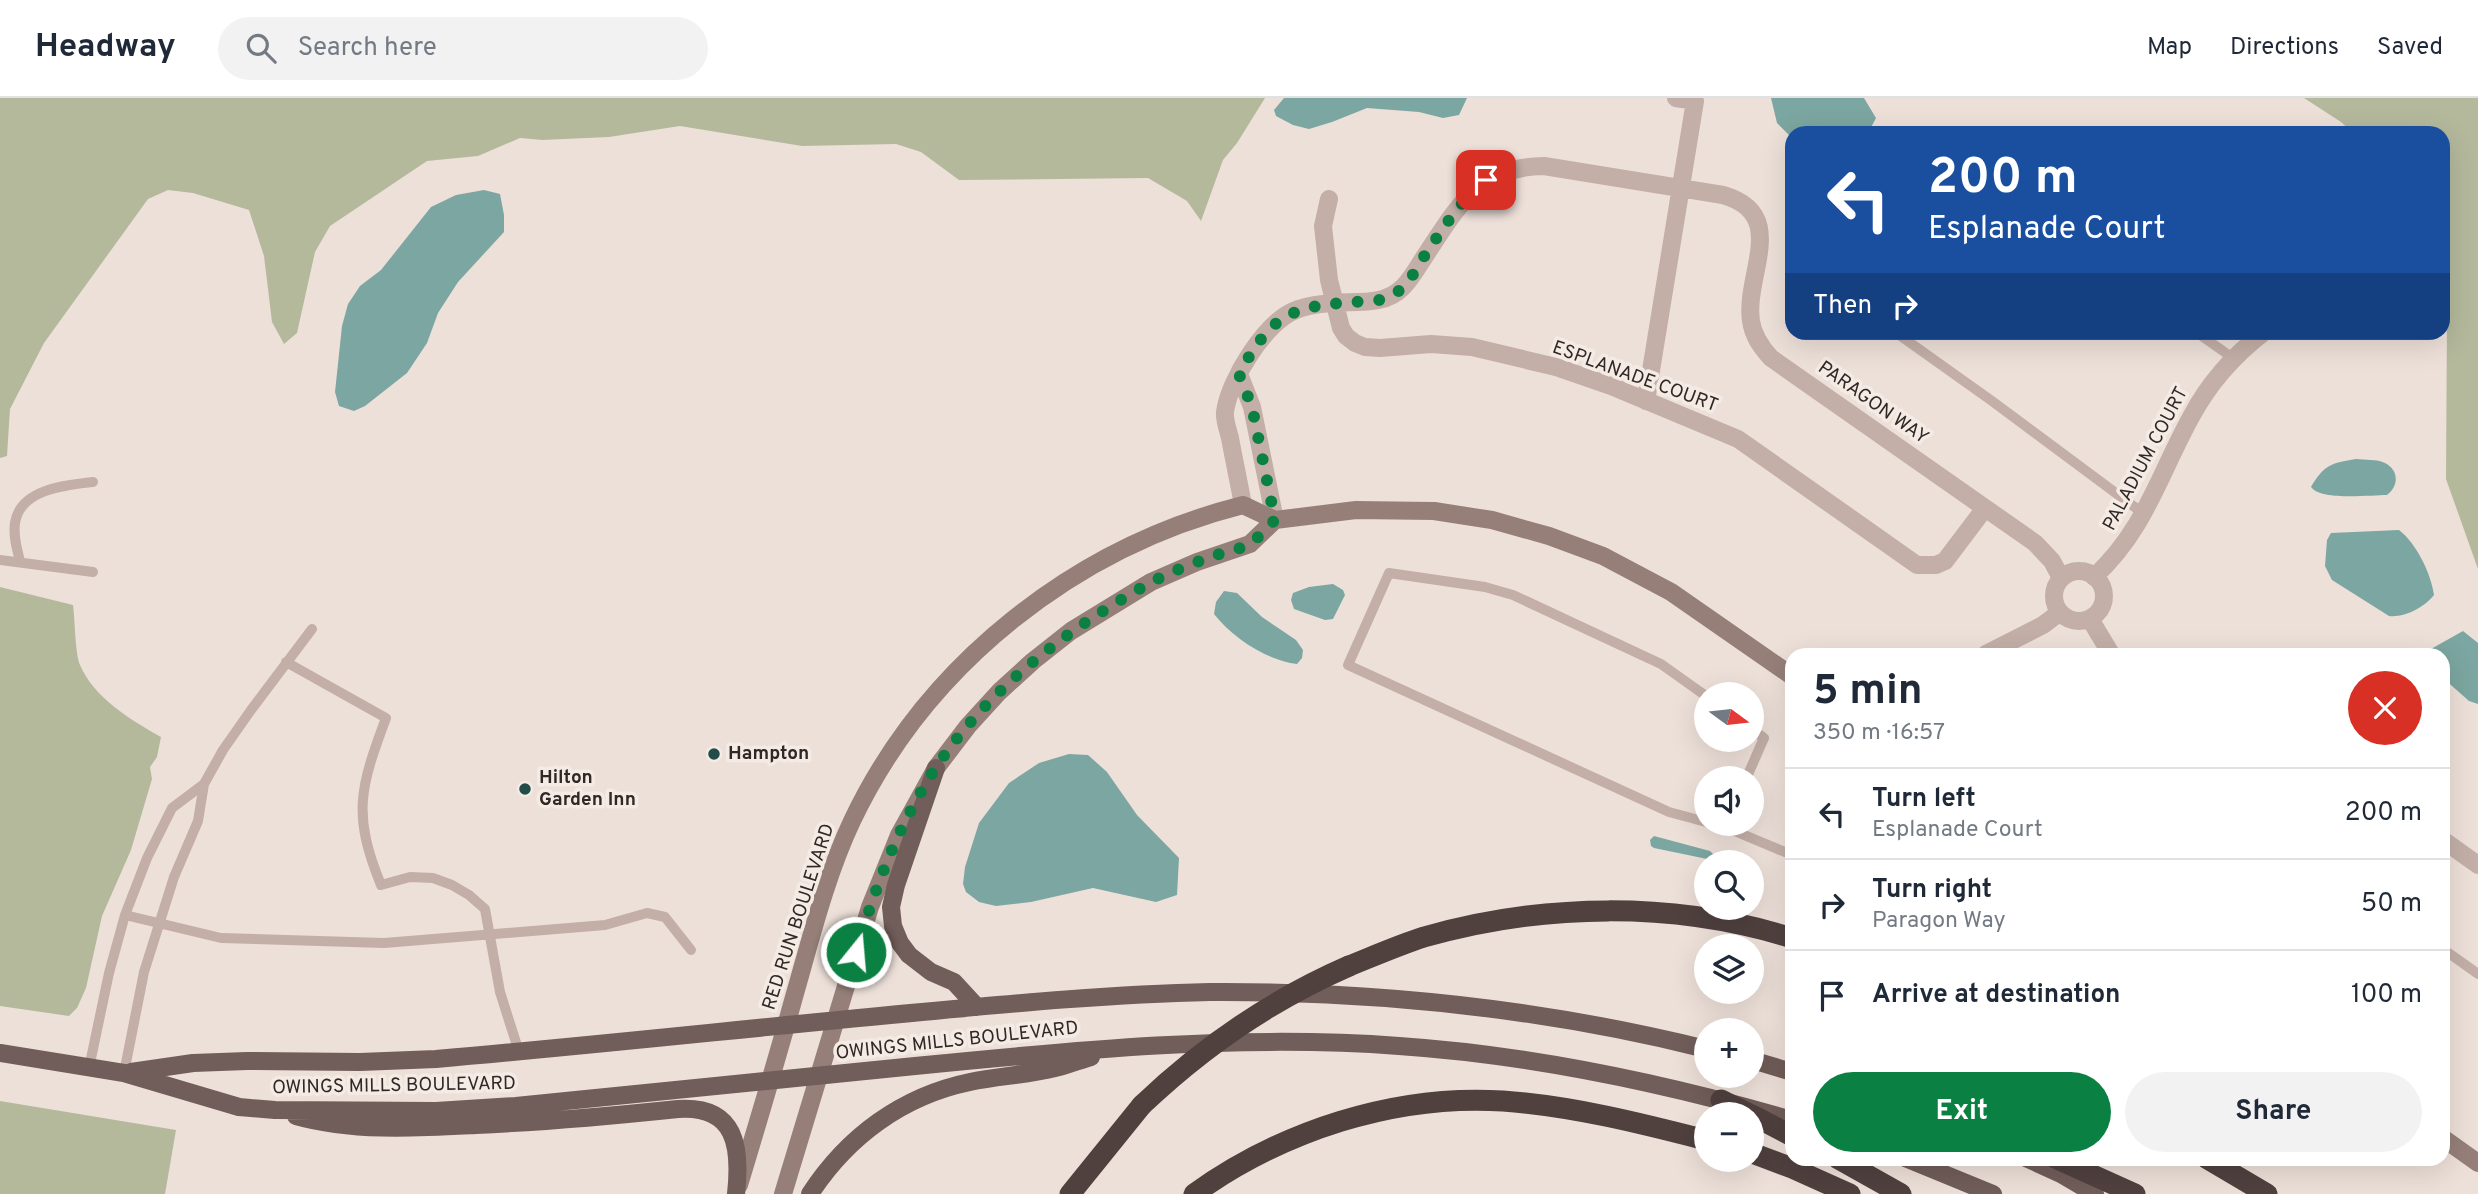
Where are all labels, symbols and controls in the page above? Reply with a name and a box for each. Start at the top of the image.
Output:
search box [218,17,708,80]
text: Headway [35,27,176,69]
icon: search [242,29,280,67]
text: Search here [298,32,437,65]
text: Map [2147,33,2192,63]
text: Directions [2230,33,2339,63]
text: Saved [2377,33,2443,63]
text: 200 m [1928,149,2078,211]
pin [1456,150,1516,210]
icon: left [1813,154,1904,245]
icon: arrive [1467,161,1505,199]
text: Esplanade Court [1928,210,2166,250]
icon: right [1886,287,1924,325]
text: Then [1813,290,1872,323]
street label: ESPLANADE COURT [1549,336,1721,418]
street label: PARAGON WAY [1813,356,1933,450]
street label: PALADIUM COURT [2098,383,2194,535]
text: 5 min [1813,666,1923,719]
button: close [2348,671,2422,745]
north arrow [1694,682,1764,752]
map controls [1694,682,1764,1172]
text: 350 m · 16:57 [1813,719,1945,748]
place label: Hampton [728,742,809,766]
marker: Hampton [706,746,722,762]
place label: Hilton Garden Inn [539,766,636,812]
button: sound [1694,766,1764,836]
marker: Hilton Garden Inn [517,781,533,797]
text: Turn left [1872,783,1976,816]
icon: left [1813,795,1851,833]
text: 200 m [2345,797,2422,830]
text: Esplanade Court [1872,816,2043,845]
street label: RED RUN BOULEVARD [758,821,840,1013]
button: search [1694,850,1764,920]
text: Turn right [1872,874,1992,907]
icon: right [1813,886,1851,924]
text: 50 m [2361,888,2422,921]
text: Paragon Way [1872,907,2006,936]
position arrow [819,915,893,989]
button: layers [1694,934,1764,1004]
icon: arrive [1813,977,1851,1015]
text: Arrive at destination [1872,979,2120,1012]
text: 100 m [2351,979,2422,1012]
street label: OWINGS MILLS BOULEVARD [834,1016,1080,1066]
button: + [1694,1018,1764,1088]
street label: OWINGS MILLS BOULEVARD [272,1072,516,1100]
button: Exit [1813,1072,2111,1152]
button: Share [2125,1072,2422,1152]
button: − [1694,1102,1764,1172]

